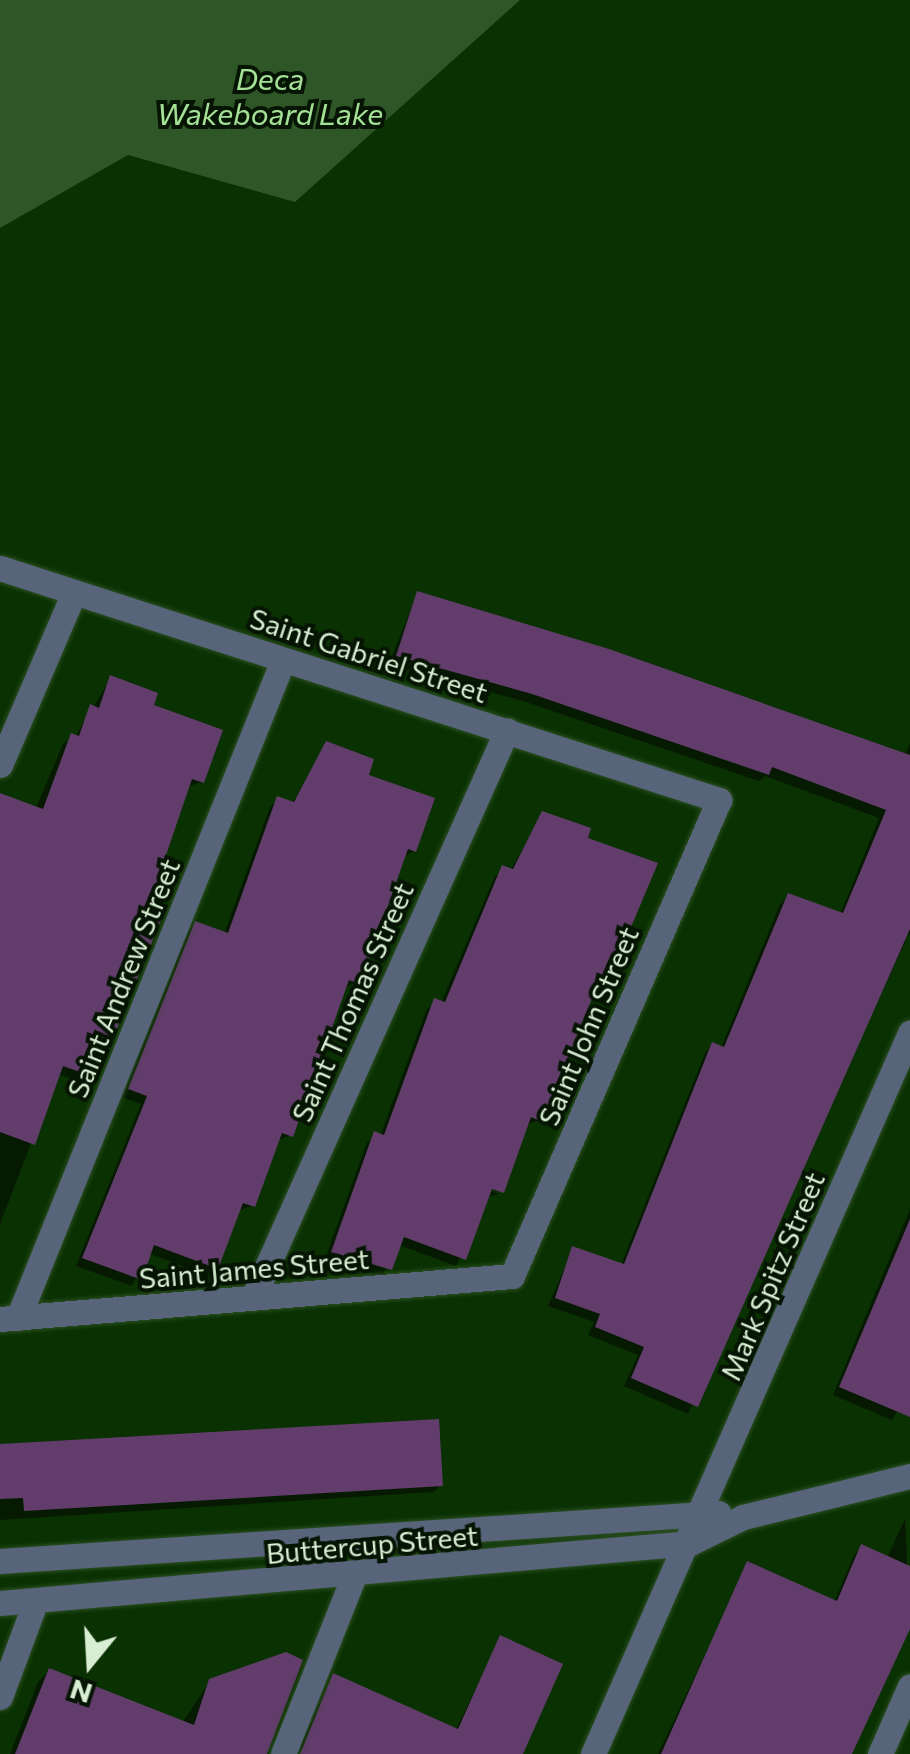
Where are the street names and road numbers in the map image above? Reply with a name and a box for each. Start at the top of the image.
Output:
street label: Saint Gabriel Street [246,601,492,709]
street label: Saint Andrew Street [60,854,186,1102]
street label: Saint Thomas Street [284,877,420,1127]
street label: Saint John Street [531,922,645,1130]
street label: Mark Spitz Street [713,1167,831,1385]
street label: Saint James Street [138,1241,370,1295]
street label: Buttercup Street [265,1518,479,1570]

